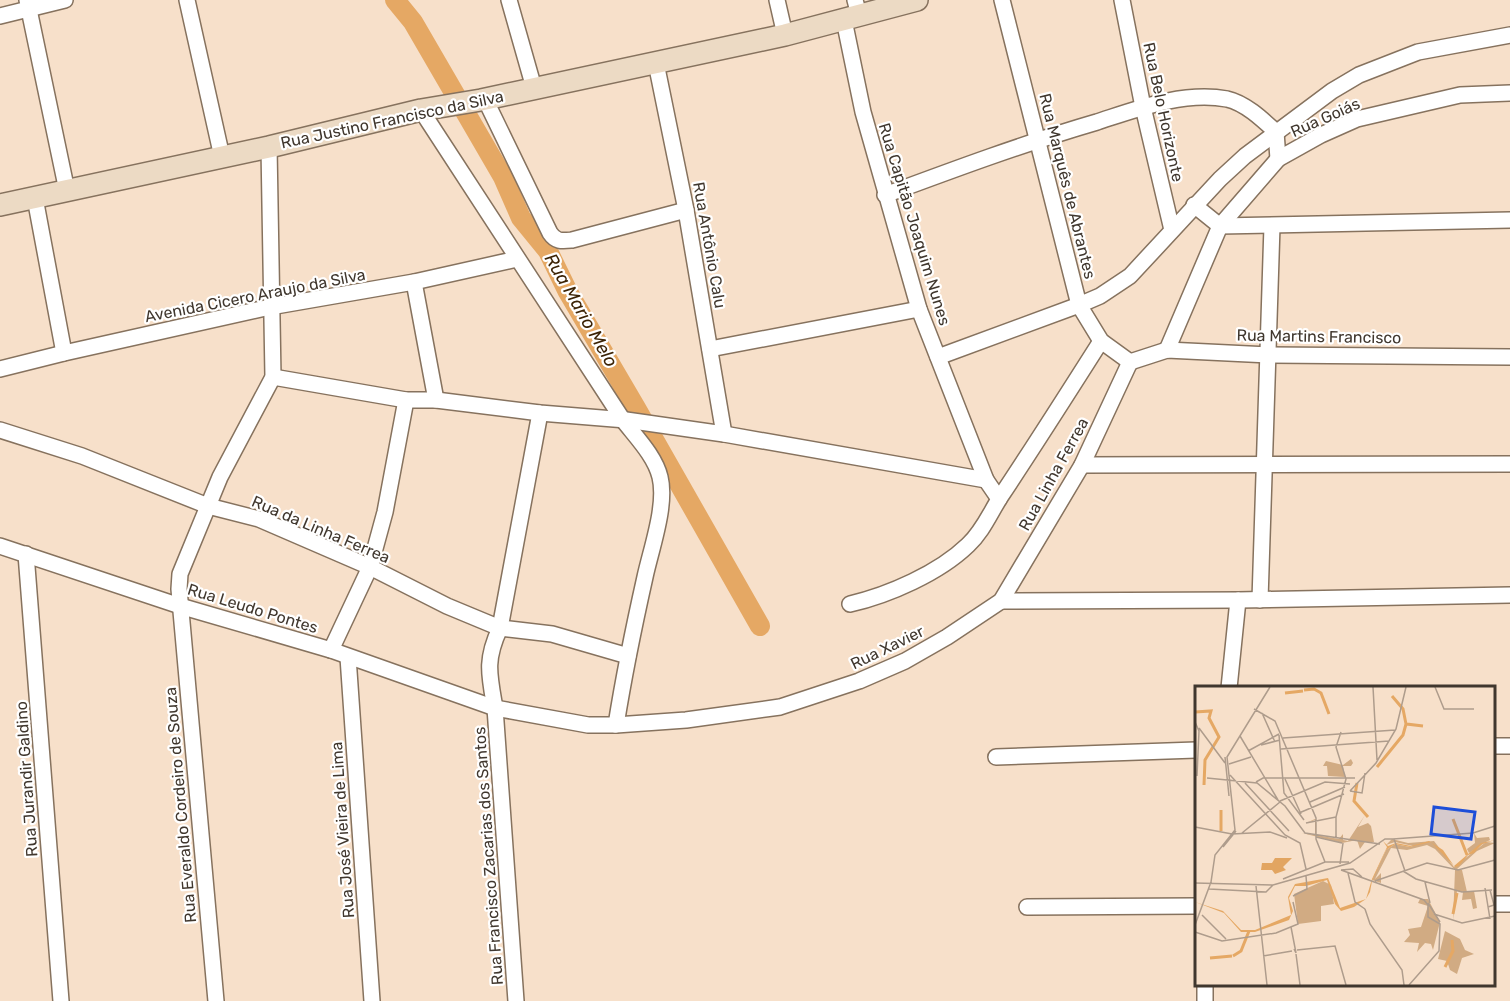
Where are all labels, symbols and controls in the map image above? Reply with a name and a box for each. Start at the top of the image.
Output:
street label: Rua Belo Horizonte [1139,41,1188,184]
street label: Rua Justino Francisco da Silva [279,87,505,152]
street label: Rua Marquês de Abrantes [1035,91,1100,281]
street label: Rua Goiás [1288,94,1363,141]
street label: Rua Capitão Joaquim Nunes [875,121,954,328]
street label: Rua Antônio Calu [689,180,730,310]
water label: Rua Mario Melo [540,249,622,371]
street label: Avenida Cicero Araujo da Silva [143,265,367,326]
street label: Rua Martins Francisco [1236,326,1402,347]
street label: Rua Linha Ferrea [1015,415,1092,534]
street label: Rua da Linha Ferrea [249,492,393,567]
street label: Rua Leudo Pontes [185,580,320,637]
street label: Rua Xavier [847,622,927,673]
street label: Rua Everaldo Cordeiro de Souza [161,686,200,924]
inset map [1195,686,1495,986]
street label: Rua Jurandir Galdino [12,701,41,857]
street label: Rua Francisco Zacarias dos Santos [470,726,507,986]
street label: Rua José Vieira de Lima [327,741,358,919]

